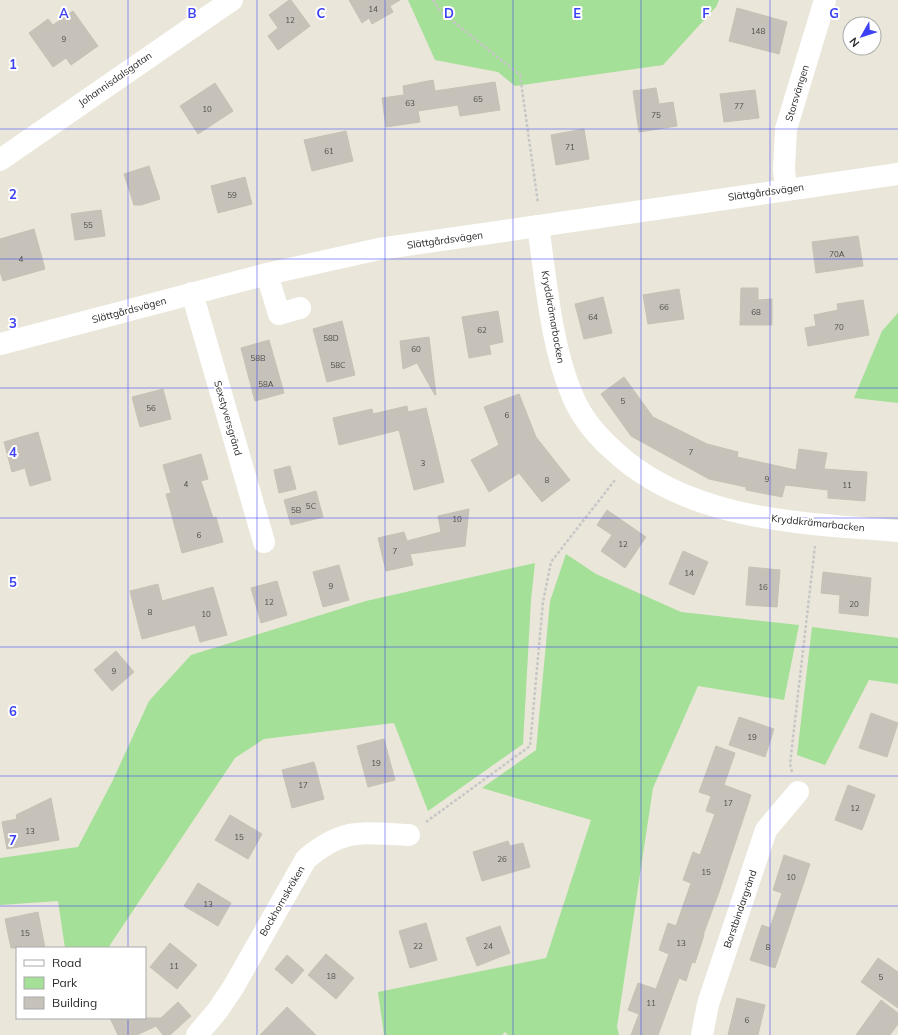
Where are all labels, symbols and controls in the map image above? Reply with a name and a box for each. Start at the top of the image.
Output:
house number: 14 [368,4,378,14]
text: A [59,5,69,21]
text: B [188,5,197,21]
text: C [317,5,326,21]
text: D [444,5,454,21]
text: E [573,5,581,21]
text: F [702,5,710,21]
text: G [829,5,839,21]
house number: 12 [285,15,295,25]
north arrow [842,16,882,56]
house number: 148 [751,26,765,36]
house number: 9 [62,34,67,44]
text: N [846,35,862,50]
street label: Johannisdalsgatan [76,49,154,109]
text: 1 [9,56,17,72]
street label: Storsvängen [782,63,812,123]
house number: 65 [473,94,483,104]
house number: 63 [405,98,415,108]
house number: 77 [734,101,744,111]
house number: 10 [202,104,212,114]
house number: 75 [651,110,661,120]
house number: 71 [565,142,575,152]
house number: 61 [324,146,334,156]
street label: Slättgårdsvägen [727,180,805,204]
text: 2 [9,186,17,202]
house number: 59 [227,190,237,200]
house number: 55 [83,220,93,230]
street label: Slättgårdsvägen [406,228,484,252]
house number: 70A [829,249,845,259]
house number: 4 [19,254,24,264]
street label: Kryddkrämarbacken [538,270,568,365]
street label: Slättgårdsvägen [90,294,168,326]
house number: 66 [659,302,669,312]
house number: 68 [751,307,761,317]
house number: 64 [588,312,598,322]
text: 3 [9,315,17,331]
house number: 70 [834,322,844,332]
house number: 62 [477,325,487,335]
house number: 58D [323,333,339,343]
house number: 60 [411,344,421,354]
house number: 58B [250,353,266,363]
house number: 58C [330,360,346,370]
street label: Sexstyversgränd [211,379,245,457]
house number: 58A [258,379,274,389]
house number: 5 [621,396,626,406]
house number: 56 [146,403,156,413]
house number: 6 [505,410,510,420]
text: 4 [9,444,17,460]
house number: 7 [689,447,694,457]
house number: 3 [421,458,426,468]
house number: 9 [765,474,770,484]
house number: 8 [545,475,550,485]
house number: 4 [184,479,189,489]
house number: 11 [842,480,852,490]
house number: 5C [306,501,317,511]
house number: 5B [291,505,301,515]
street label: Kryddkrämarbacken [771,512,866,534]
house number: 10 [452,514,462,524]
house number: 6 [197,530,202,540]
house number: 12 [618,539,628,549]
house number: 7 [393,546,398,556]
house number: 14 [684,568,694,578]
text: 5 [9,574,17,590]
house number: 9 [329,581,334,591]
house number: 16 [758,582,768,592]
house number: 12 [264,597,274,607]
house number: 20 [849,599,859,609]
house number: 8 [148,607,153,617]
house number: 10 [201,609,211,619]
house number: 9 [112,666,117,676]
text: 6 [9,703,17,719]
house number: 19 [747,732,757,742]
house number: 19 [371,758,381,768]
house number: 17 [298,780,308,790]
house number: 17 [723,798,733,808]
house number: 12 [850,803,860,813]
house number: 13 [25,826,35,836]
text: 7 [9,832,17,848]
house number: 15 [234,832,244,842]
house number: 26 [497,854,507,864]
street label: Bockhornskröken [257,863,308,939]
house number: 15 [701,867,711,877]
street label: Borstbindargränd [721,868,759,950]
house number: 10 [786,872,796,882]
house number: 13 [203,899,213,909]
house number: 15 [20,928,30,938]
house number: 13 [676,938,686,948]
house number: 22 [413,941,423,951]
house number: 24 [483,941,493,951]
house number: 8 [766,942,771,952]
legend [16,947,146,1019]
text: Road [52,955,81,970]
house number: 11 [169,961,179,971]
house number: 18 [326,971,336,981]
house number: 5 [879,972,884,982]
text: Park [52,975,78,990]
text: Building [52,995,97,1010]
house number: 11 [646,998,656,1008]
house number: 6 [745,1015,750,1025]

